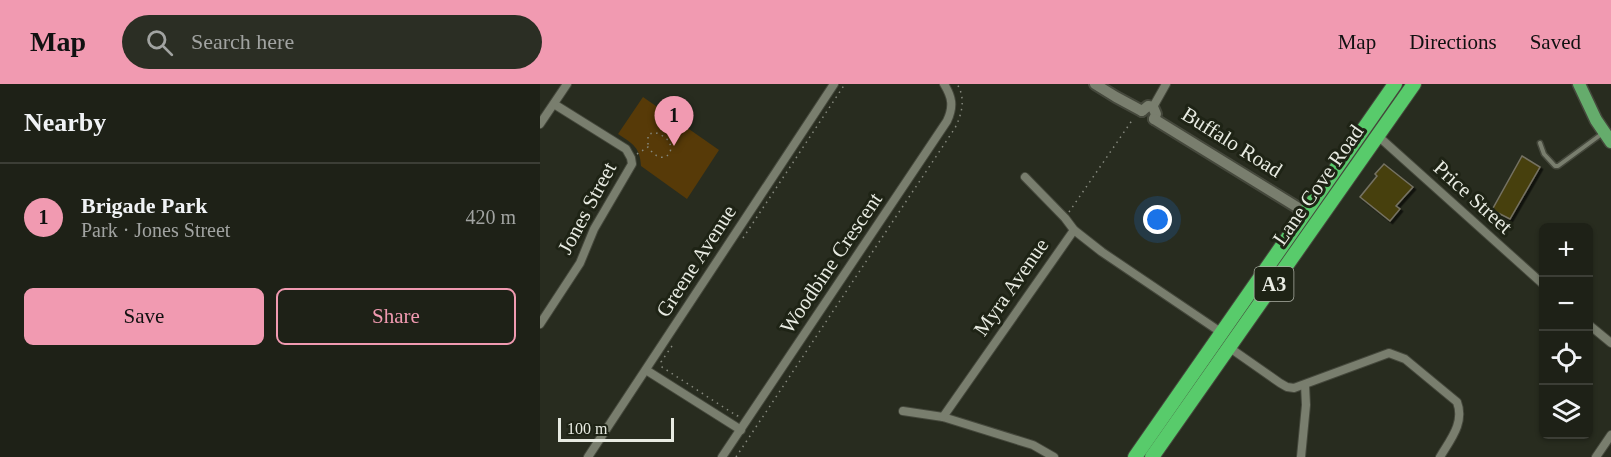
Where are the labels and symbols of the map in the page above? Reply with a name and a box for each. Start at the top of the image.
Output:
pin: 1 [654,97,694,146]
street label: Buffalo Road [1178,102,1287,182]
street label: Lane Cove Road [1268,120,1369,250]
street label: Price Street [1429,155,1517,239]
street label: Jones Street [553,158,621,258]
street label: Woodbine Crescent [775,188,887,338]
street label: Greene Avenue [651,201,741,321]
your location [1143,205,1172,234]
street label: Myra Avenue [969,234,1053,340]
road number: A3 [1254,267,1294,301]
scale bar [558,415,674,442]

